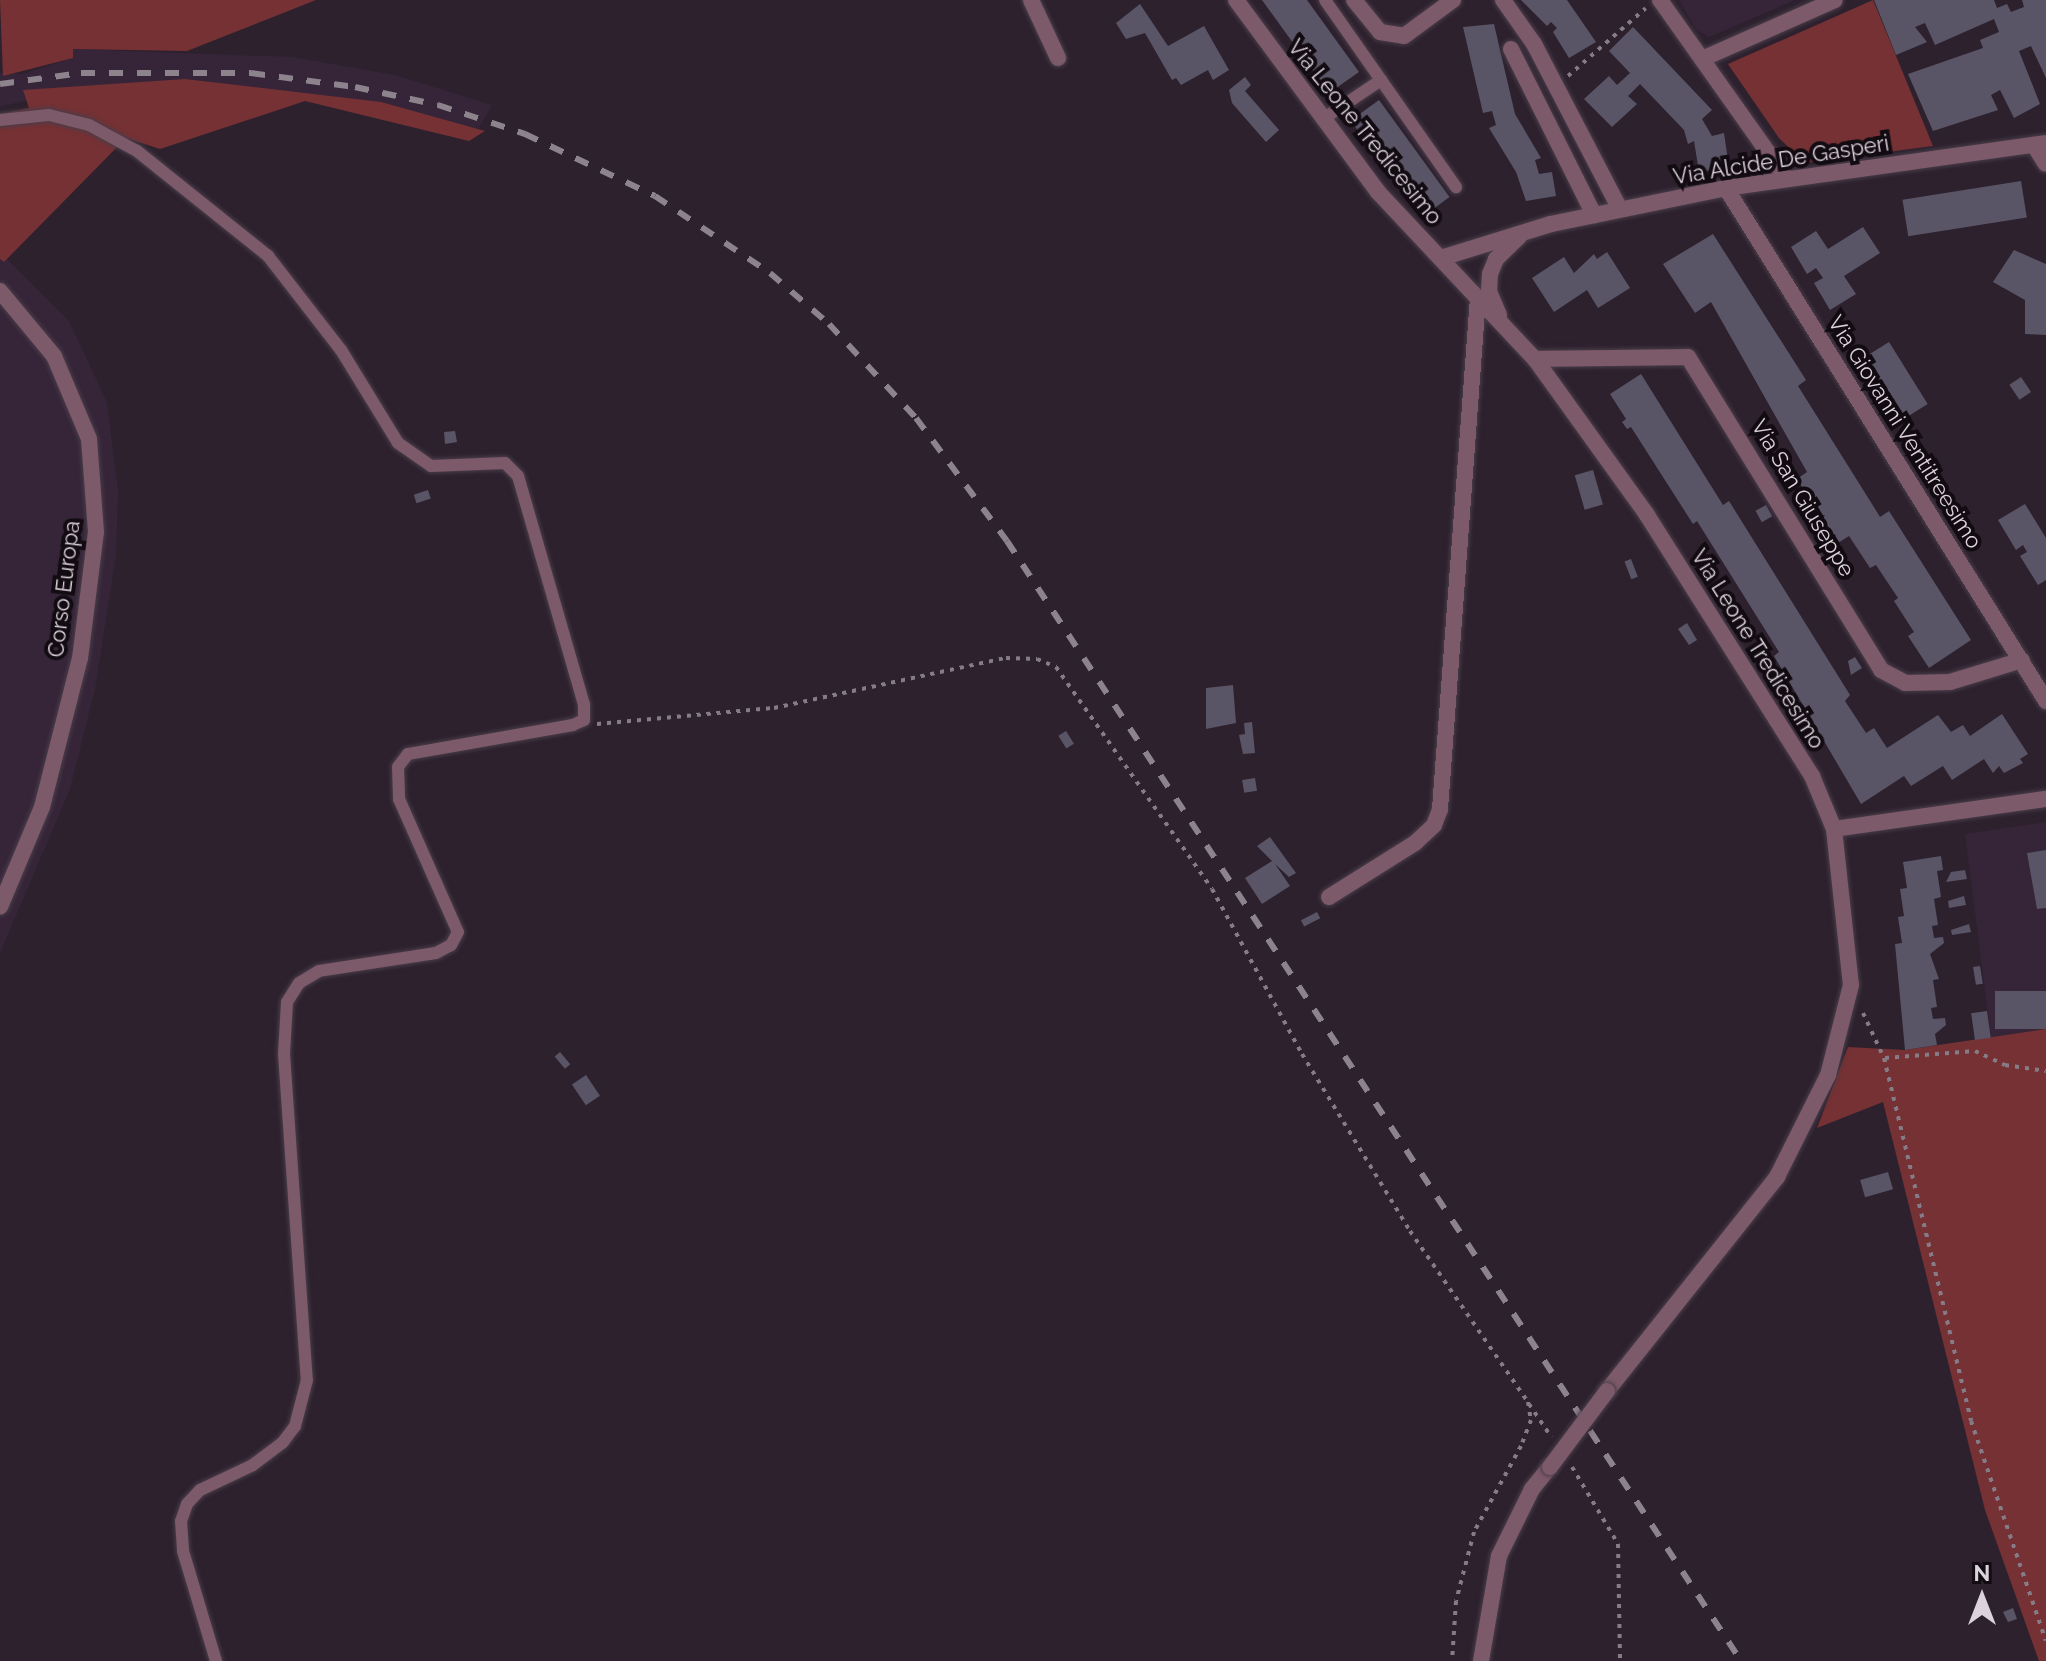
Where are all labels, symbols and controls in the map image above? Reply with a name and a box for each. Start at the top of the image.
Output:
street label: Via Leone Tredicesimo [1282,34,1448,230]
street label: Via Alcide De Gasperi [1671,130,1891,190]
street label: Via Giovanni Ventitreesimo [1822,310,1988,554]
street label: Via San Giuseppe [1746,415,1860,581]
street label: Corso Europa [43,519,85,659]
street label: Via Leone Tredicesimo [1686,544,1830,754]
north arrow [1942,1557,2022,1637]
text: N [1974,1560,1990,1586]

